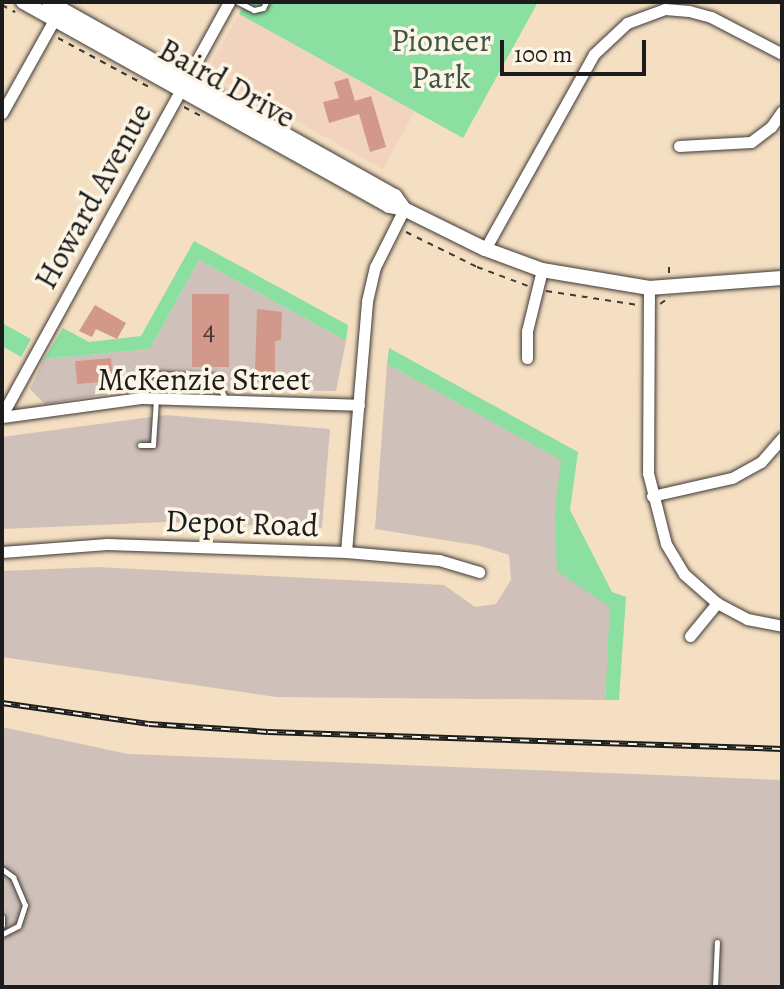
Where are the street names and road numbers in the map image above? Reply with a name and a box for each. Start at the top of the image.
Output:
street label: Baird Drive [152,30,302,136]
street label: Howard Avenue [26,96,160,296]
street label: McKenzie Street [97,360,311,398]
street label: Depot Road [165,501,319,545]

